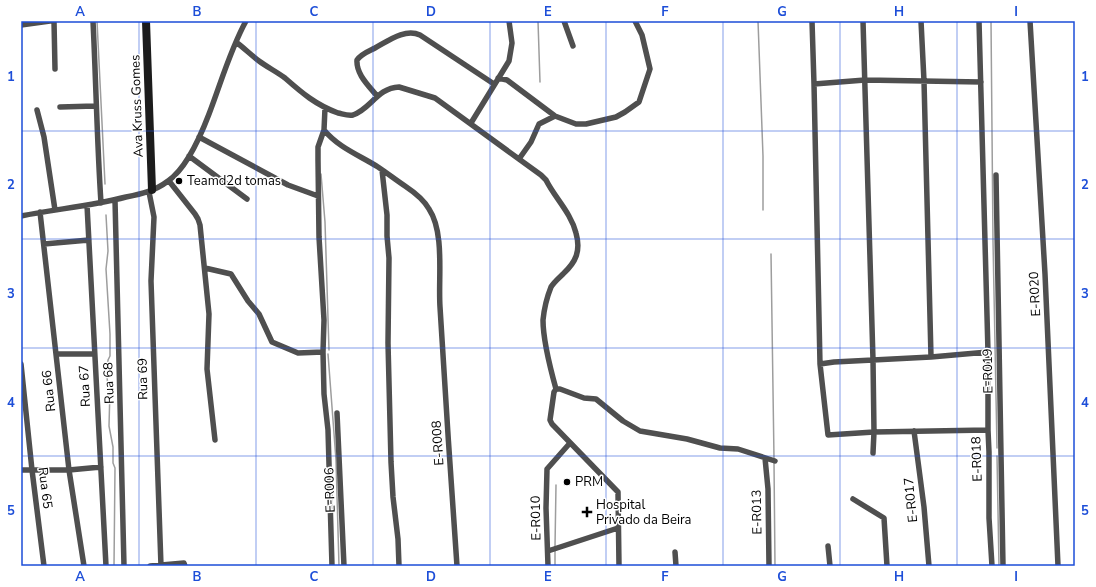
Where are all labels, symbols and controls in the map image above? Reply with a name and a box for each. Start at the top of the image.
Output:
text: A [75,3,85,21]
text: B [193,3,202,21]
text: C [310,3,319,21]
text: D [426,3,436,21]
text: E [544,3,552,21]
text: F [661,3,669,21]
text: G [777,3,787,21]
text: H [894,3,904,21]
text: I [1014,3,1018,21]
street label: Ava Kruss Gomes [126,54,148,158]
text: 1 [7,68,15,86]
text: 1 [1081,68,1089,86]
place label: Teamd2d tomas [187,172,281,190]
text: 2 [7,176,15,194]
marker: Teamd2d tomas [174,176,184,186]
text: 2 [1081,176,1089,194]
street label: E-R020 [1025,271,1045,317]
text: 3 [7,285,15,303]
text: 3 [1081,285,1089,303]
street label: E-R019 [979,348,997,394]
street label: Rua 69 [134,358,152,400]
street label: Rua 68 [99,362,119,404]
street label: Rua 67 [75,365,95,407]
street label: Rua 66 [38,369,60,413]
text: 4 [7,394,15,412]
text: 4 [1081,394,1089,412]
street label: E-R008 [427,420,449,466]
street label: E-R018 [967,436,987,482]
street label: Rua 65 [34,466,57,510]
street label: E-R006 [320,467,340,513]
place label: PRM [575,473,603,491]
marker: PRM [562,477,572,487]
street label: E-R017 [900,477,922,523]
street label: E-R013 [748,489,766,535]
street label: E-R010 [527,495,545,541]
place label: Hospital Privado da Beira [596,496,691,529]
text: 5 [7,502,15,520]
text: 5 [1081,502,1089,520]
marker: Hospital Privado da Beira [581,506,593,518]
text: A [75,568,85,586]
text: B [193,568,202,586]
text: C [310,568,319,586]
text: D [426,568,436,586]
text: E [544,568,552,586]
text: F [661,568,669,586]
text: G [777,568,787,586]
text: H [894,568,904,586]
text: I [1014,568,1018,586]

